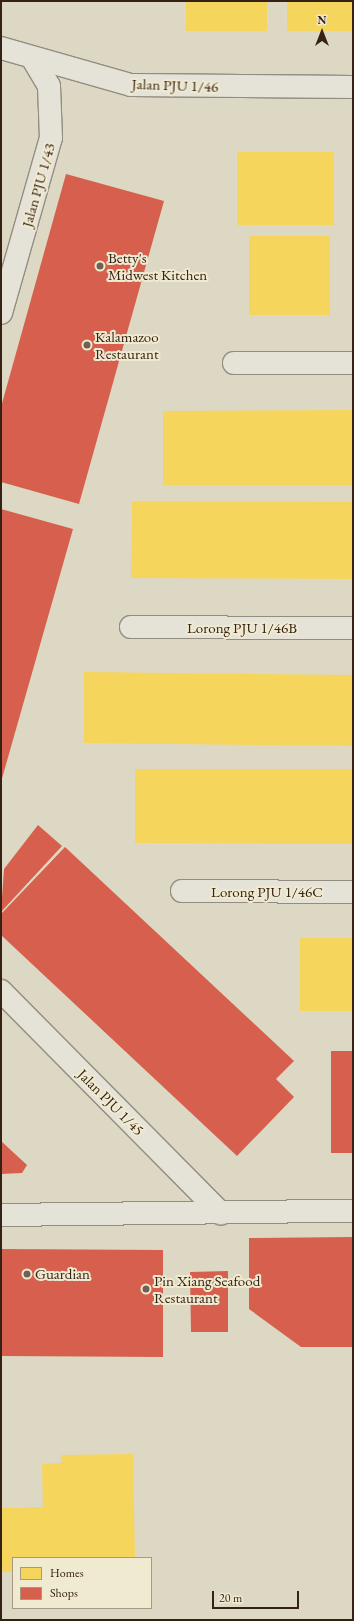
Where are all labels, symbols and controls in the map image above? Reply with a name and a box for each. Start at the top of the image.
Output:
north arrow [302,12,342,52]
text: N [318,13,326,27]
street label: Jalan PJU 1/46 [131,74,219,96]
street label: Jalan PJU 1/43 [17,141,59,229]
place label: Betty's Midwest Kitchen [108,248,207,283]
marker: Betty's Midwest Kitchen [95,261,105,271]
place label: Kalamazoo Restaurant [95,327,159,362]
marker: Kalamazoo Restaurant [82,340,92,350]
street label: Lorong PJU 1/46B [187,619,297,637]
street label: Lorong PJU 1/46C [211,883,323,901]
street label: Jalan PJU 1/45 [74,1065,148,1139]
place label: Guardian [35,1265,90,1283]
marker: Guardian [22,1269,32,1279]
place label: Pin Xiang Seafood Restaurant [154,1271,260,1306]
marker: Pin Xiang Seafood Restaurant [141,1284,151,1294]
legend [12,1557,152,1609]
text: Homes [50,1565,84,1581]
scale bar [214,1583,301,1609]
text: Shops [50,1585,78,1601]
text: 20 m [219,1590,242,1606]

